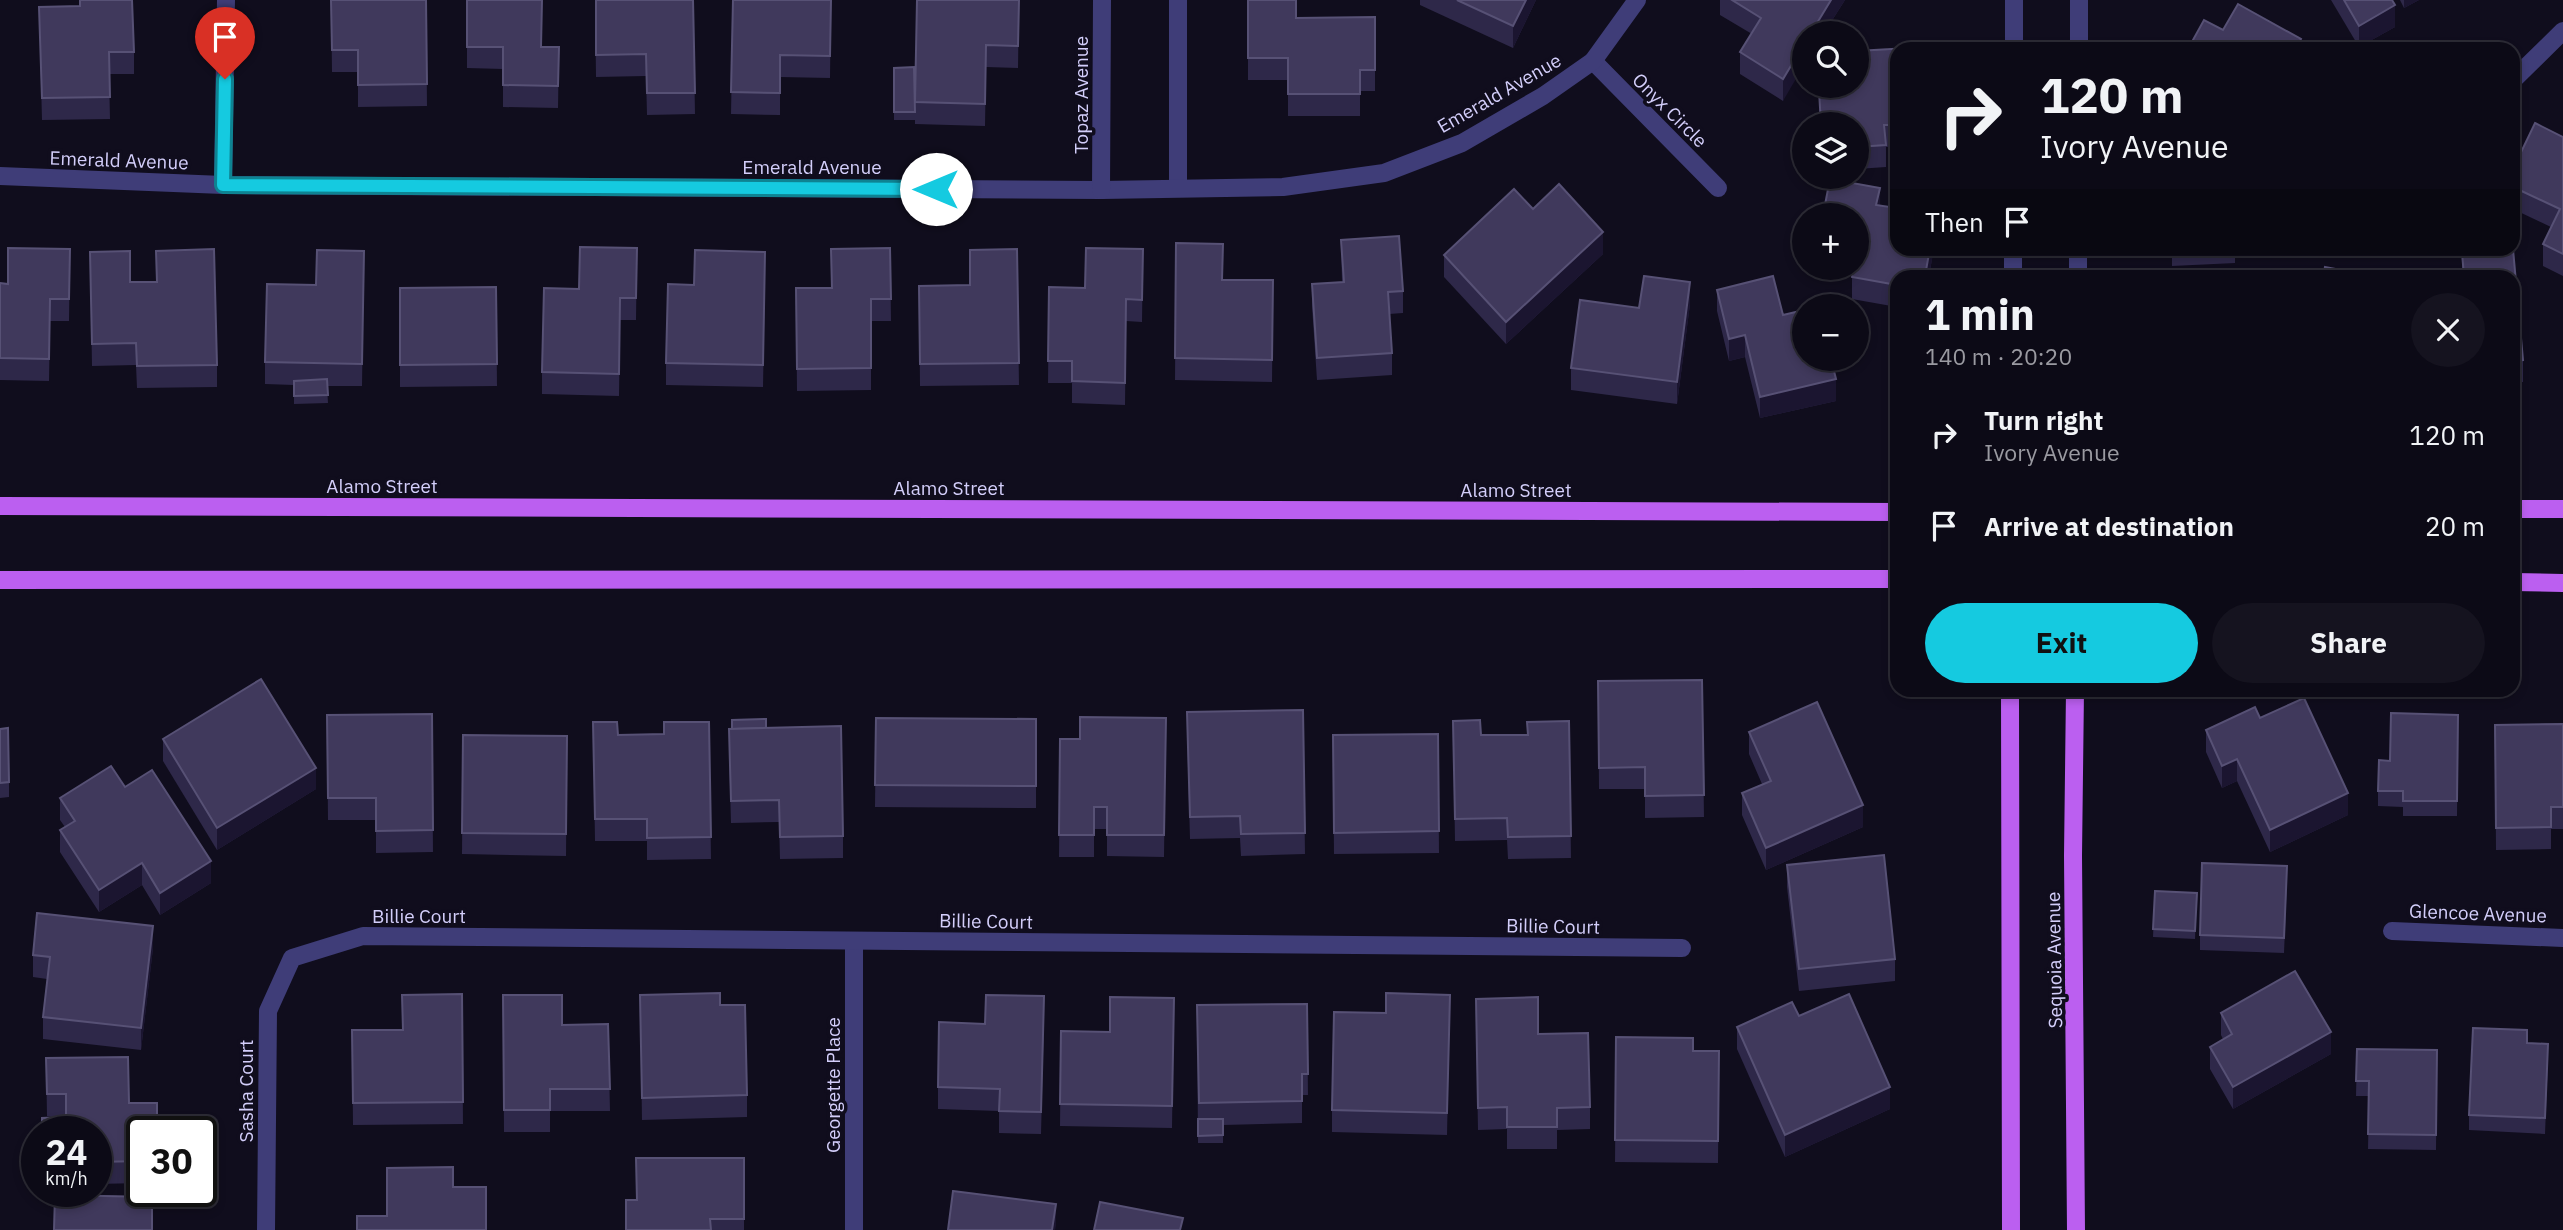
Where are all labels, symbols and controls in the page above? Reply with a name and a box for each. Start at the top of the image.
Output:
pin [195,7,255,79]
icon: arrive [206,18,244,56]
map controls [1792,21,1869,371]
button: search [1792,21,1869,98]
street label: Topaz Avenue [1069,36,1093,154]
street label: Emerald Avenue [1433,48,1565,138]
text: 120 m [2040,63,2184,126]
street label: Onyx Circle [1627,67,1713,153]
icon: right [1925,70,2016,161]
button: layers [1792,112,1869,189]
text: Ivory Avenue [2040,125,2229,167]
street label: Emerald Avenue [49,146,189,174]
position arrow [899,152,973,226]
street label: Emerald Avenue [742,155,882,179]
button: + [1792,203,1869,280]
icon: arrive [1998,203,2036,241]
text: Then [1925,205,1984,239]
text: 1 min [1925,287,2035,342]
button: close [2411,293,2485,367]
button: − [1792,294,1869,371]
text: 140 m · 20:20 [1925,341,2072,371]
text: Turn right [1984,403,2103,437]
icon: right [1925,416,1963,454]
text: 120 m [2409,418,2485,452]
text: Ivory Avenue [1984,437,2120,467]
street label: Alamo Street [326,474,438,498]
street label: Alamo Street [893,476,1005,500]
street label: Alamo Street [1460,478,1572,502]
icon: arrive [1925,507,1963,545]
text: Arrive at destination [1984,509,2234,543]
text: 20 m [2425,509,2485,543]
button: Exit [1925,603,2198,683]
button: Share [2212,603,2485,683]
street label: Sequoia Avenue [2041,891,2067,1029]
street label: Glencoe Avenue [2409,899,2547,927]
street label: Billie Court [372,904,466,928]
street label: Billie Court [939,908,1033,934]
street label: Billie Court [1506,913,1600,939]
street label: Georgette Place [821,1017,845,1153]
street label: Sasha Court [234,1040,258,1142]
speed limit sign: 30 [126,1116,217,1207]
text: 24 [45,1129,88,1175]
text: km/h [45,1167,88,1190]

